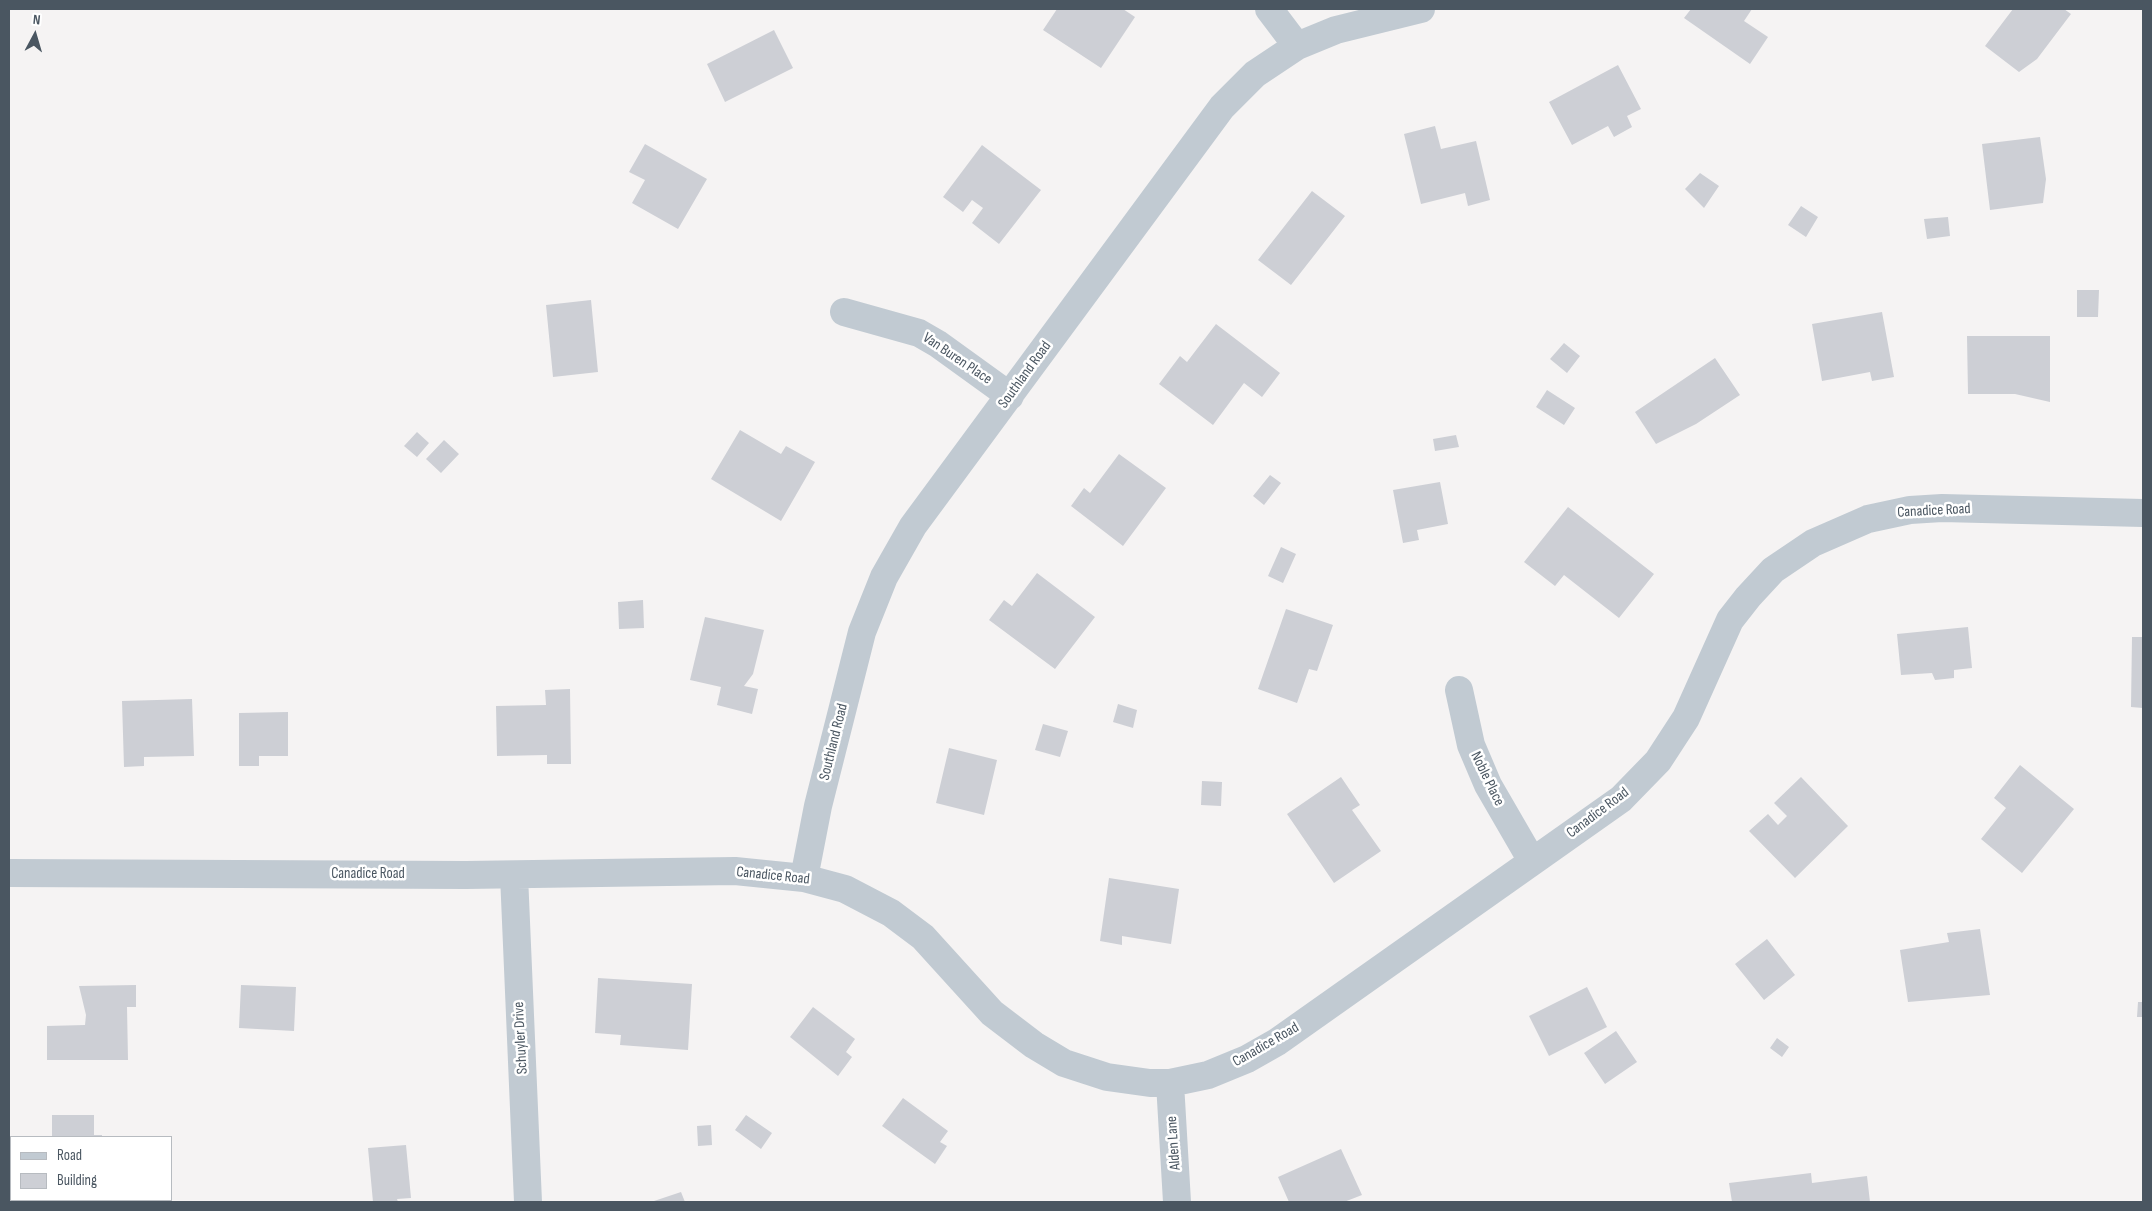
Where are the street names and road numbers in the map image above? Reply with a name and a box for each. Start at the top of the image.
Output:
street label: Van Buren Place [919,329,995,389]
street label: Southland Road [995,338,1055,412]
street label: Canadice Road [1897,500,1971,522]
street label: Southland Road [816,702,852,782]
street label: Noble Place [1466,749,1508,809]
street label: Canadice Road [1563,784,1633,842]
street label: Canadice Road [736,863,810,889]
street label: Canadice Road [331,865,405,883]
street label: Schuyler Drive [510,1001,532,1075]
street label: Canadice Road [1230,1019,1302,1071]
street label: Alden Lane [1163,1115,1185,1171]

